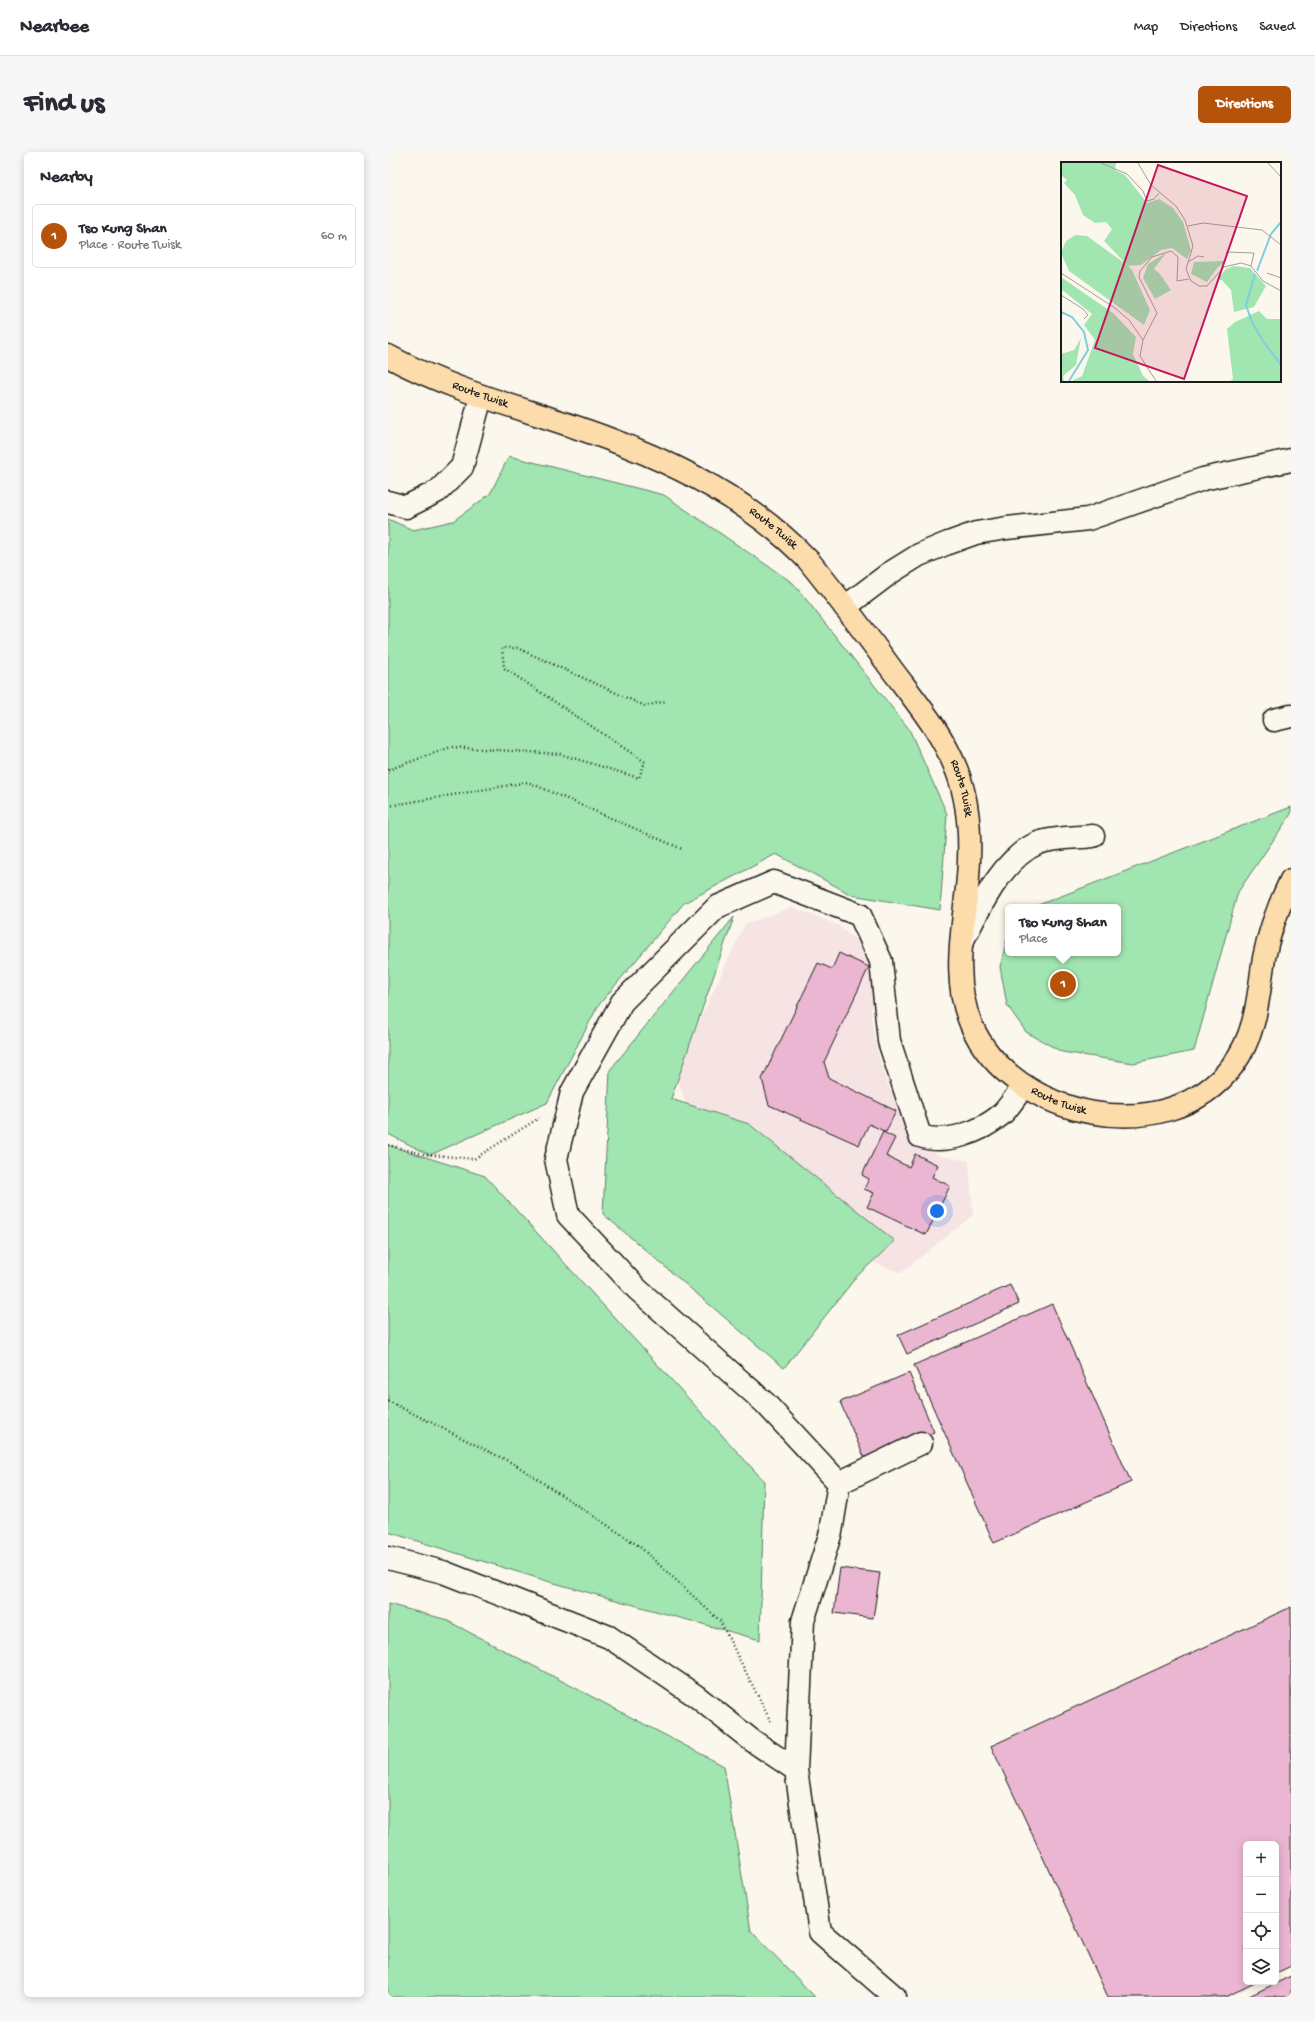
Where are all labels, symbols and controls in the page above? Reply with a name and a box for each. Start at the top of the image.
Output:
text: Nearbee [20,16,89,39]
text: Map [1134,19,1158,36]
text: Directions [1180,19,1237,36]
text: Saved [1259,19,1295,36]
button: Directions [1198,86,1291,123]
text: Find us [24,88,104,121]
inset map [1061,162,1281,382]
text: Nearby [40,168,93,188]
text: Tso Kung Shan [79,220,167,238]
text: 1 [51,229,57,244]
text: 60 m [321,229,347,244]
text: Place · Route Twisk [79,238,181,253]
street label: Route Twisk [450,379,511,412]
street label: Route Twisk [746,505,801,554]
street label: Route Twisk [946,758,975,819]
popup [1005,904,1121,956]
text: Tso Kung Shan [1019,914,1107,932]
text: Place [1019,932,1048,947]
pin: 1 [1050,969,1076,999]
street label: Route Twisk [1028,1084,1089,1119]
your location [927,1201,947,1221]
map controls [1243,1841,1279,1985]
button: + [1243,1841,1279,1877]
button: − [1243,1877,1279,1913]
button: locate [1243,1913,1279,1949]
button: layers [1243,1949,1279,1985]

